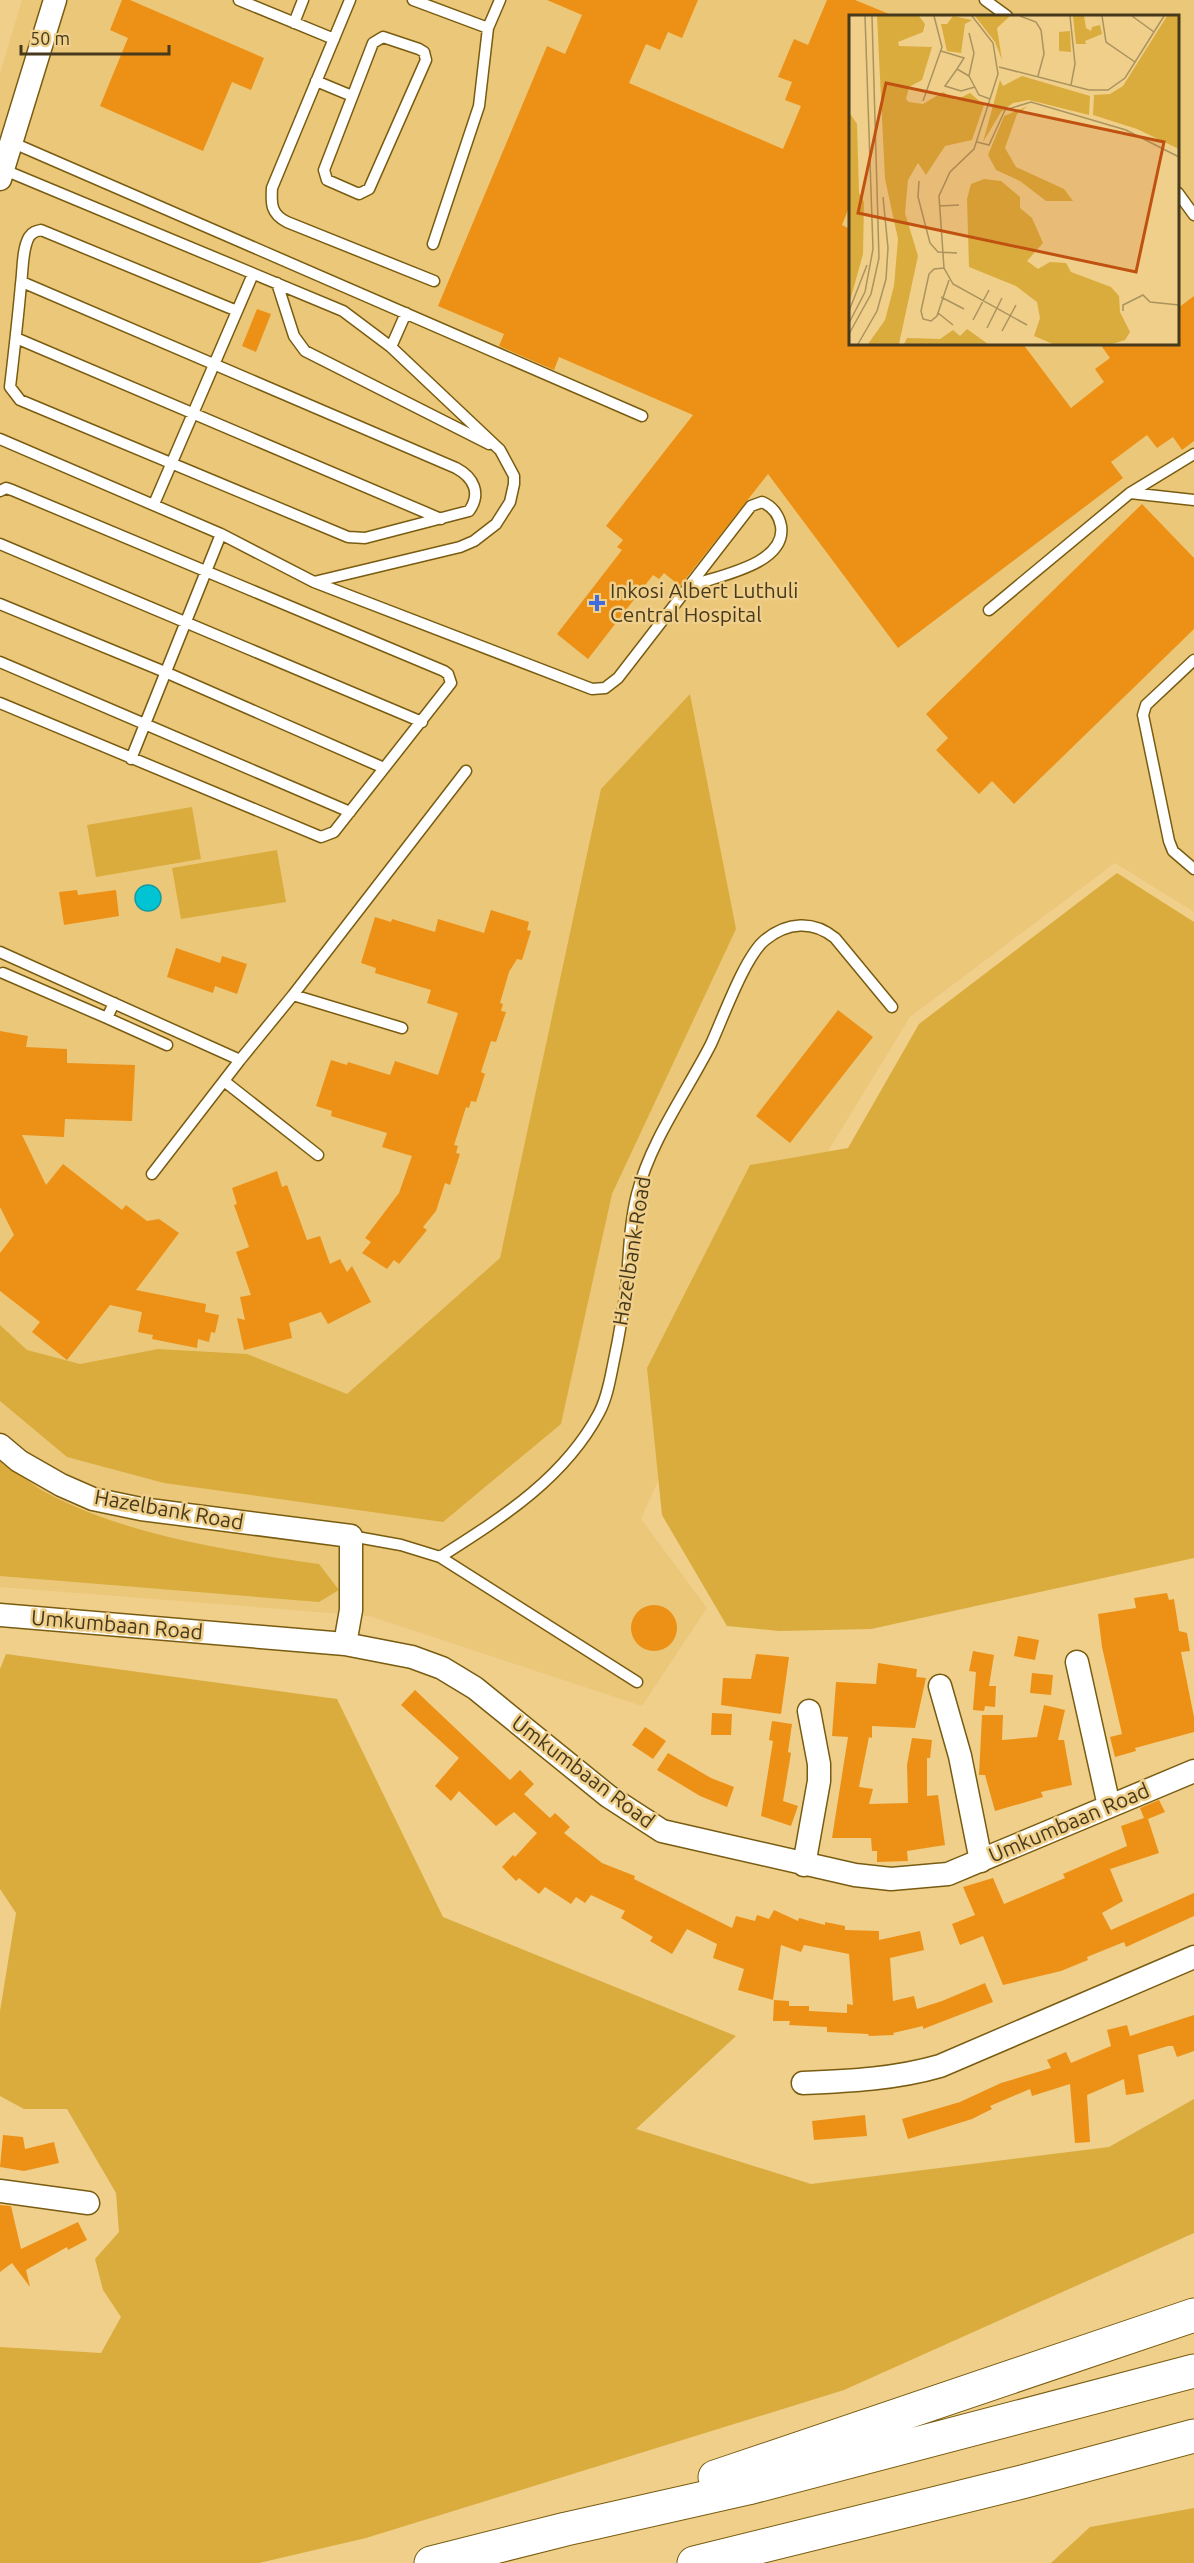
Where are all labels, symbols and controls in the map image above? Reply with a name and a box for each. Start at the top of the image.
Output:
inset map [849,15,1179,345]
scale bar [21,18,170,56]
text: 50 m [30,28,70,48]
place label: Inkosi Albert Luthuli Central Hospital [610,578,798,626]
marker: Inkosi Albert Luthuli Central Hospital [588,594,606,612]
street label: Hazelbank Road [607,1174,655,1327]
street label: Hazelbank Road [93,1484,246,1534]
street label: Umkumbaan Road [30,1605,204,1643]
street label: Umkumbaan Road [508,1710,660,1833]
street label: Umkumbaan Road [985,1777,1153,1867]

